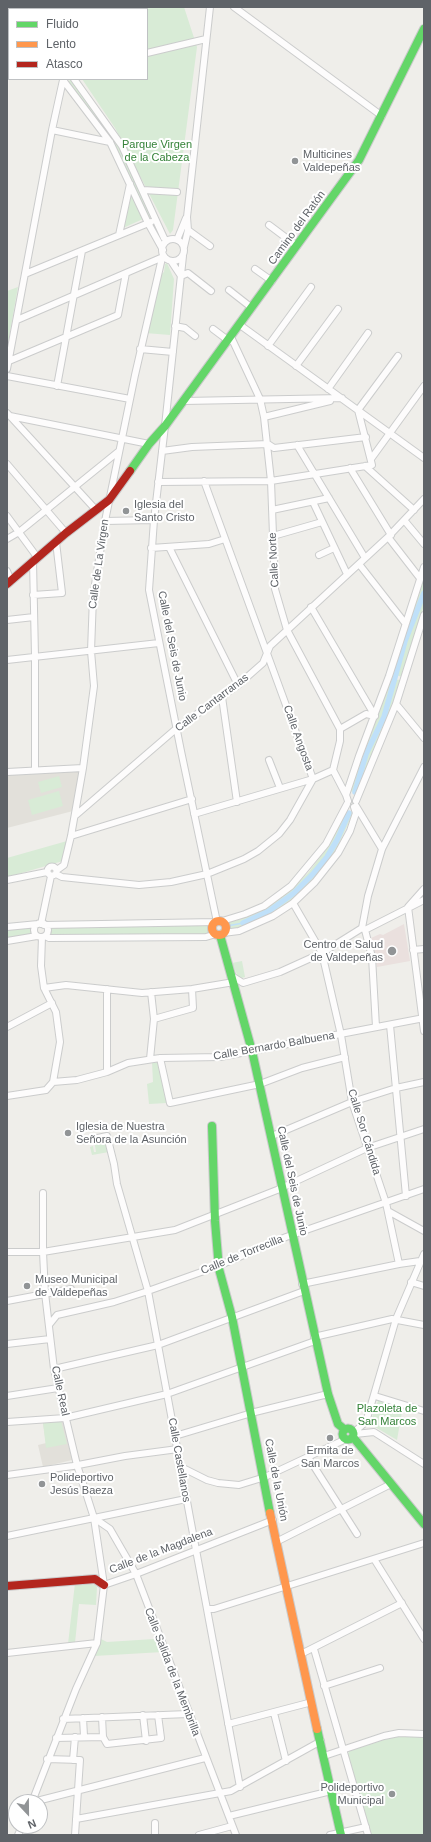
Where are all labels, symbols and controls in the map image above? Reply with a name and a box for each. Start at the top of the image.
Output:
legend [8,8,148,80]
text: Fluido [46,17,79,31]
text: Lento [46,37,76,51]
text: Atasco [46,57,83,71]
park label: Parque Virgen de la Cabeza [122,138,192,164]
place label: Multicines Valdepeñas [303,148,360,174]
marker: Multicines Valdepeñas [290,156,300,166]
street label: Camino del Ratón [266,189,328,267]
place label: Iglesia del Santo Cristo [134,498,195,524]
marker: Iglesia del Santo Cristo [121,506,131,516]
street label: Calle de La Virgen [86,518,112,610]
street label: Calle Norte [266,532,282,588]
street label: Calle del Seis de Junio [155,590,189,702]
street label: Calle Cantarranas [173,671,251,735]
street label: Calle Angosta [280,704,316,772]
place label: Centro de Salud de Valdepeñas [304,938,383,964]
marker: Centro de Salud de Valdepeñas [386,945,398,957]
street label: Calle Bernardo Balbuena [212,1029,336,1063]
street label: Calle Sor Cándida [345,1087,383,1177]
place label: Iglesia de Nuestra Señora de la Asunción [76,1120,187,1146]
street label: Calle del Seis de Junio [274,1125,310,1237]
marker: Iglesia de Nuestra Señora de la Asunción [63,1128,73,1138]
street label: Calle de Torrecilla [199,1233,285,1277]
place label: Museo Municipal de Valdepeñas [35,1273,118,1299]
marker: Museo Municipal de Valdepeñas [22,1281,32,1291]
street label: Calle Real [48,1365,72,1417]
park label: Plazoleta de San Marcos [357,1402,417,1428]
street label: Calle Castellanos [165,1417,193,1503]
marker: Ermita de San Marcos [325,1433,335,1443]
street label: Calle de la Unión [262,1438,290,1522]
place label: Ermita de San Marcos [301,1444,359,1470]
place label: Polideportivo Jesús Baeza [50,1471,114,1497]
marker: Polideportivo Jesús Baeza [37,1479,47,1489]
street label: Calle de la Magdalena [108,1525,214,1577]
street label: Calle Salida de la Membrilla [141,1606,203,1738]
place label: Polideportivo Municipal [320,1781,384,1807]
marker: Polideportivo Municipal [387,1789,397,1799]
north arrow [8,1794,48,1834]
text: N [26,1817,38,1831]

